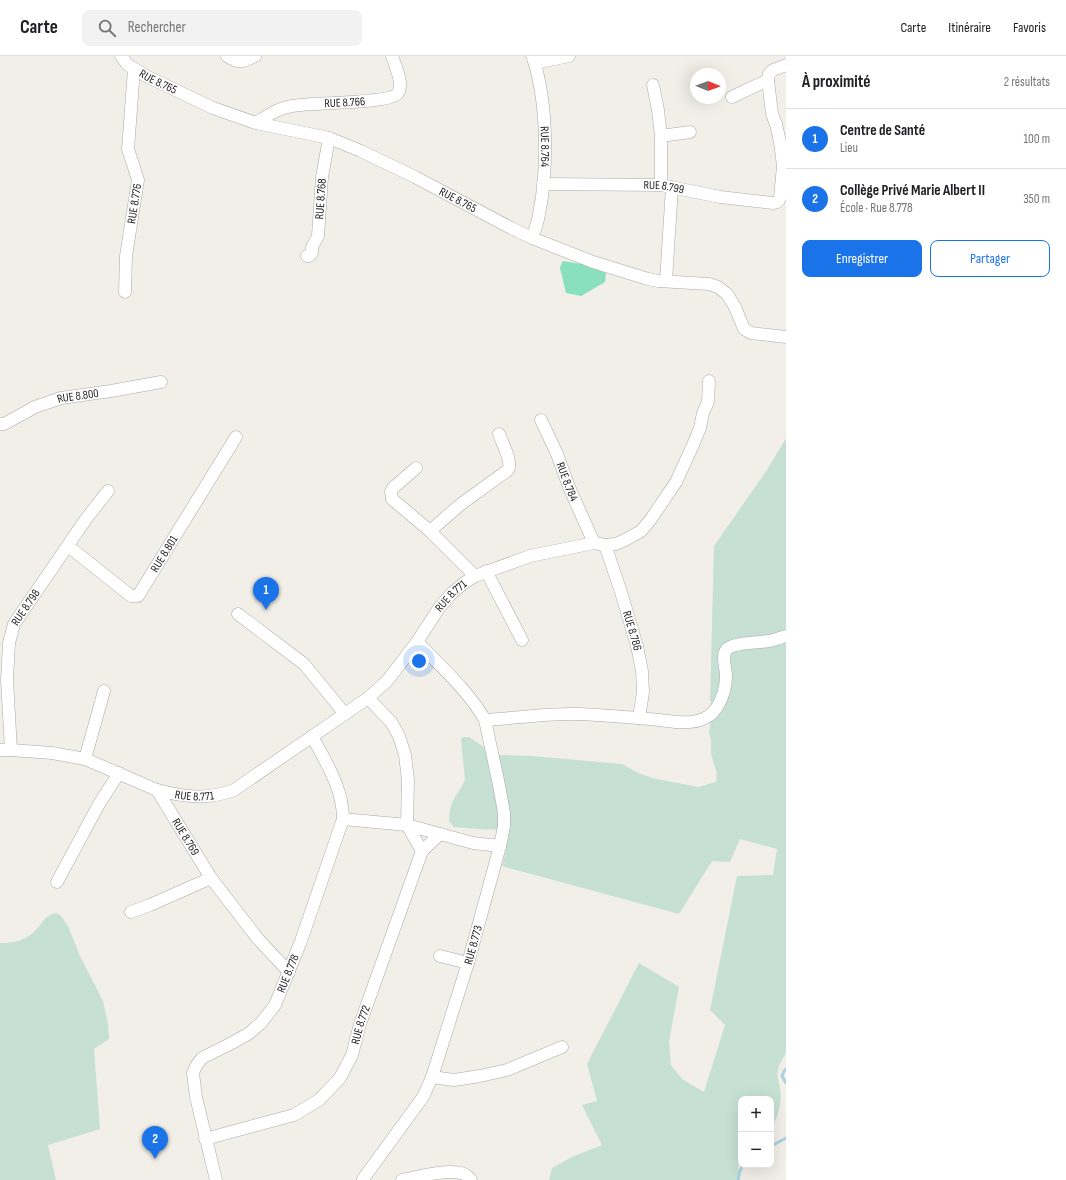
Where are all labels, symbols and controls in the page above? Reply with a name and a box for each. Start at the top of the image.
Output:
search box [82,10,362,46]
text: Carte [20,16,58,39]
icon: search [96,17,118,39]
text: Rechercher [128,18,186,37]
text: Carte [900,19,926,36]
text: Itinéraire [948,19,991,36]
text: Favoris [1013,19,1046,36]
street label: RUE 8.765 [136,66,180,98]
north arrow [690,68,726,104]
text: À proximité [802,72,870,92]
text: 2 résultats [1004,74,1050,90]
street label: RUE 8.766 [324,94,366,111]
text: Centre de Santé [840,121,925,140]
street label: RUE 8.764 [537,126,552,167]
text: 1 [812,131,818,147]
text: 100 m [1023,131,1050,147]
text: Lieu [840,140,858,156]
street label: RUE 8.768 [312,178,330,220]
street label: RUE 8.799 [643,178,685,198]
text: Collège Privé Marie Albert II [840,181,985,200]
street label: RUE 8.776 [124,183,145,225]
street label: RUE 8.765 [436,184,479,216]
text: 2 [812,191,818,207]
text: 350 m [1023,191,1050,207]
text: École · Rue 8.778 [840,200,913,216]
button: Enregistrer [802,240,922,277]
button: Partager [930,240,1050,277]
street label: RUE 8.800 [55,386,100,407]
street label: RUE 8.784 [553,460,581,504]
street label: RUE 8.801 [147,532,182,575]
street label: RUE 8.771 [432,576,471,615]
pin: 1 [253,577,279,610]
street label: RUE 8.798 [8,587,44,629]
street label: RUE 8.786 [619,609,645,652]
your location [409,651,429,671]
street label: RUE 8.771 [174,787,216,804]
street label: RUE 8.769 [168,816,202,858]
street label: RUE 8.773 [461,924,486,966]
street label: RUE 8.778 [274,952,303,995]
street label: RUE 8.772 [348,1003,374,1046]
map controls [738,1096,774,1168]
button: + [738,1096,774,1132]
pin: 2 [142,1126,168,1159]
button: − [738,1132,774,1168]

